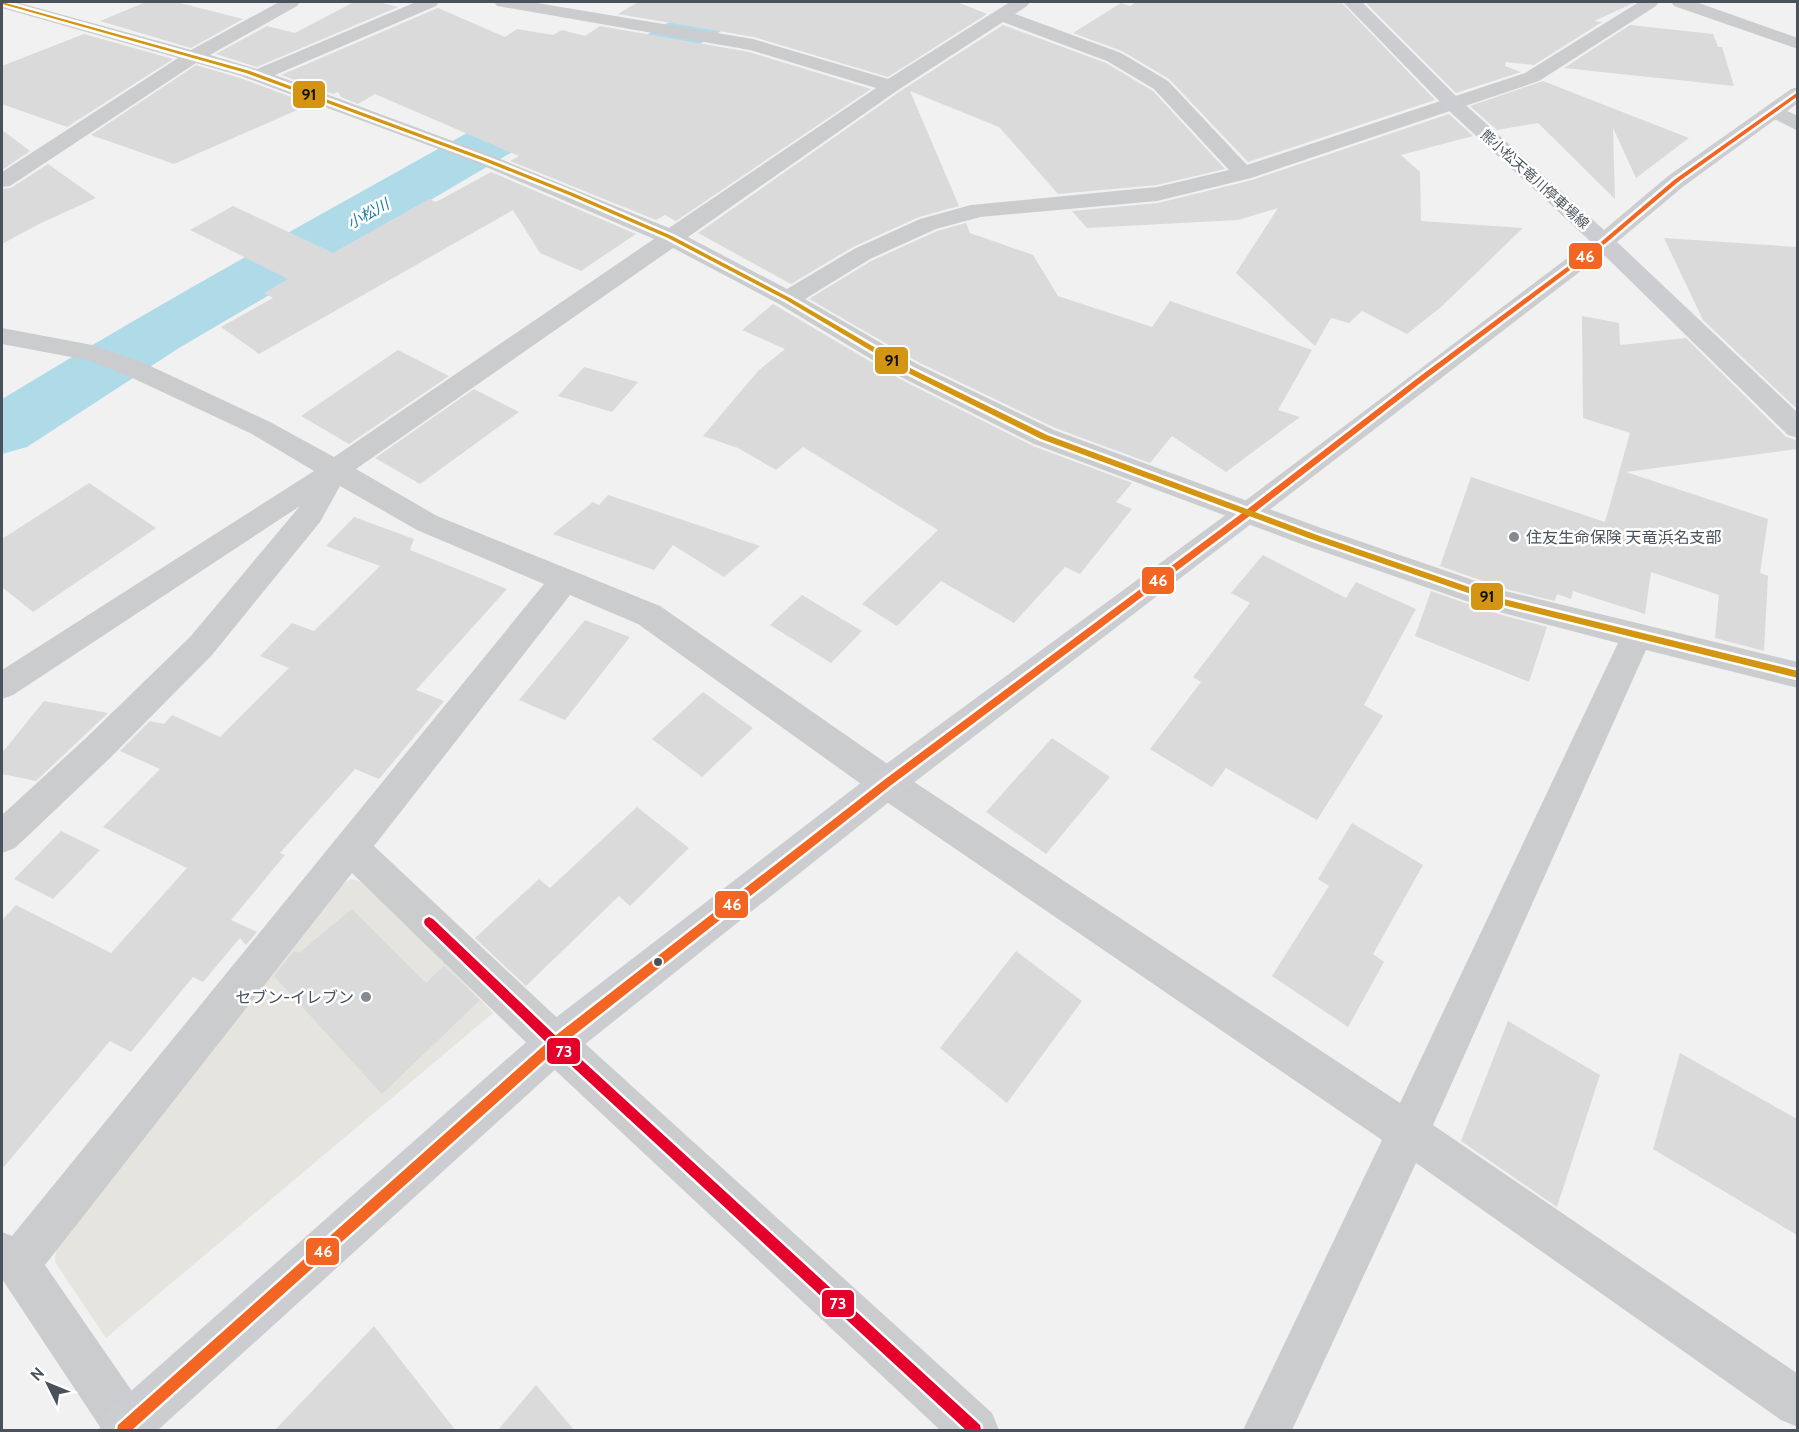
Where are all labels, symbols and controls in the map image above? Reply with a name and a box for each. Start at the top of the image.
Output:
line badge: 91 [292,80,326,109]
text: 91 [302,85,316,104]
street label: 熊小松天竜川停車場線 [1477,125,1593,233]
water label: 小松川 [344,194,394,233]
line badge: 46 [1568,242,1603,270]
text: 46 [1576,247,1594,266]
line badge: 91 [874,346,909,375]
text: 91 [885,351,899,370]
place label: 住友生命保険 天竜浜名支部 [1526,528,1722,547]
marker: 住友生命保険 天竜浜名支部 [1507,530,1521,544]
line badge: 46 [1141,566,1175,595]
text: 46 [1149,571,1167,590]
line badge: 91 [1470,582,1504,611]
text: 91 [1480,587,1494,606]
line badge: 46 [714,890,749,919]
text: 46 [723,895,741,914]
unlabelled marker [652,956,664,968]
place label: セブン-イレブン [235,988,354,1007]
marker: セブン-イレブン [359,990,373,1004]
line badge: 73 [546,1037,581,1065]
text: 73 [556,1042,572,1061]
line badge: 46 [305,1237,340,1266]
text: 46 [314,1242,332,1261]
line badge: 73 [821,1289,855,1318]
text: 73 [830,1294,846,1313]
north arrow [18,1354,78,1414]
text: N [27,1363,48,1385]

